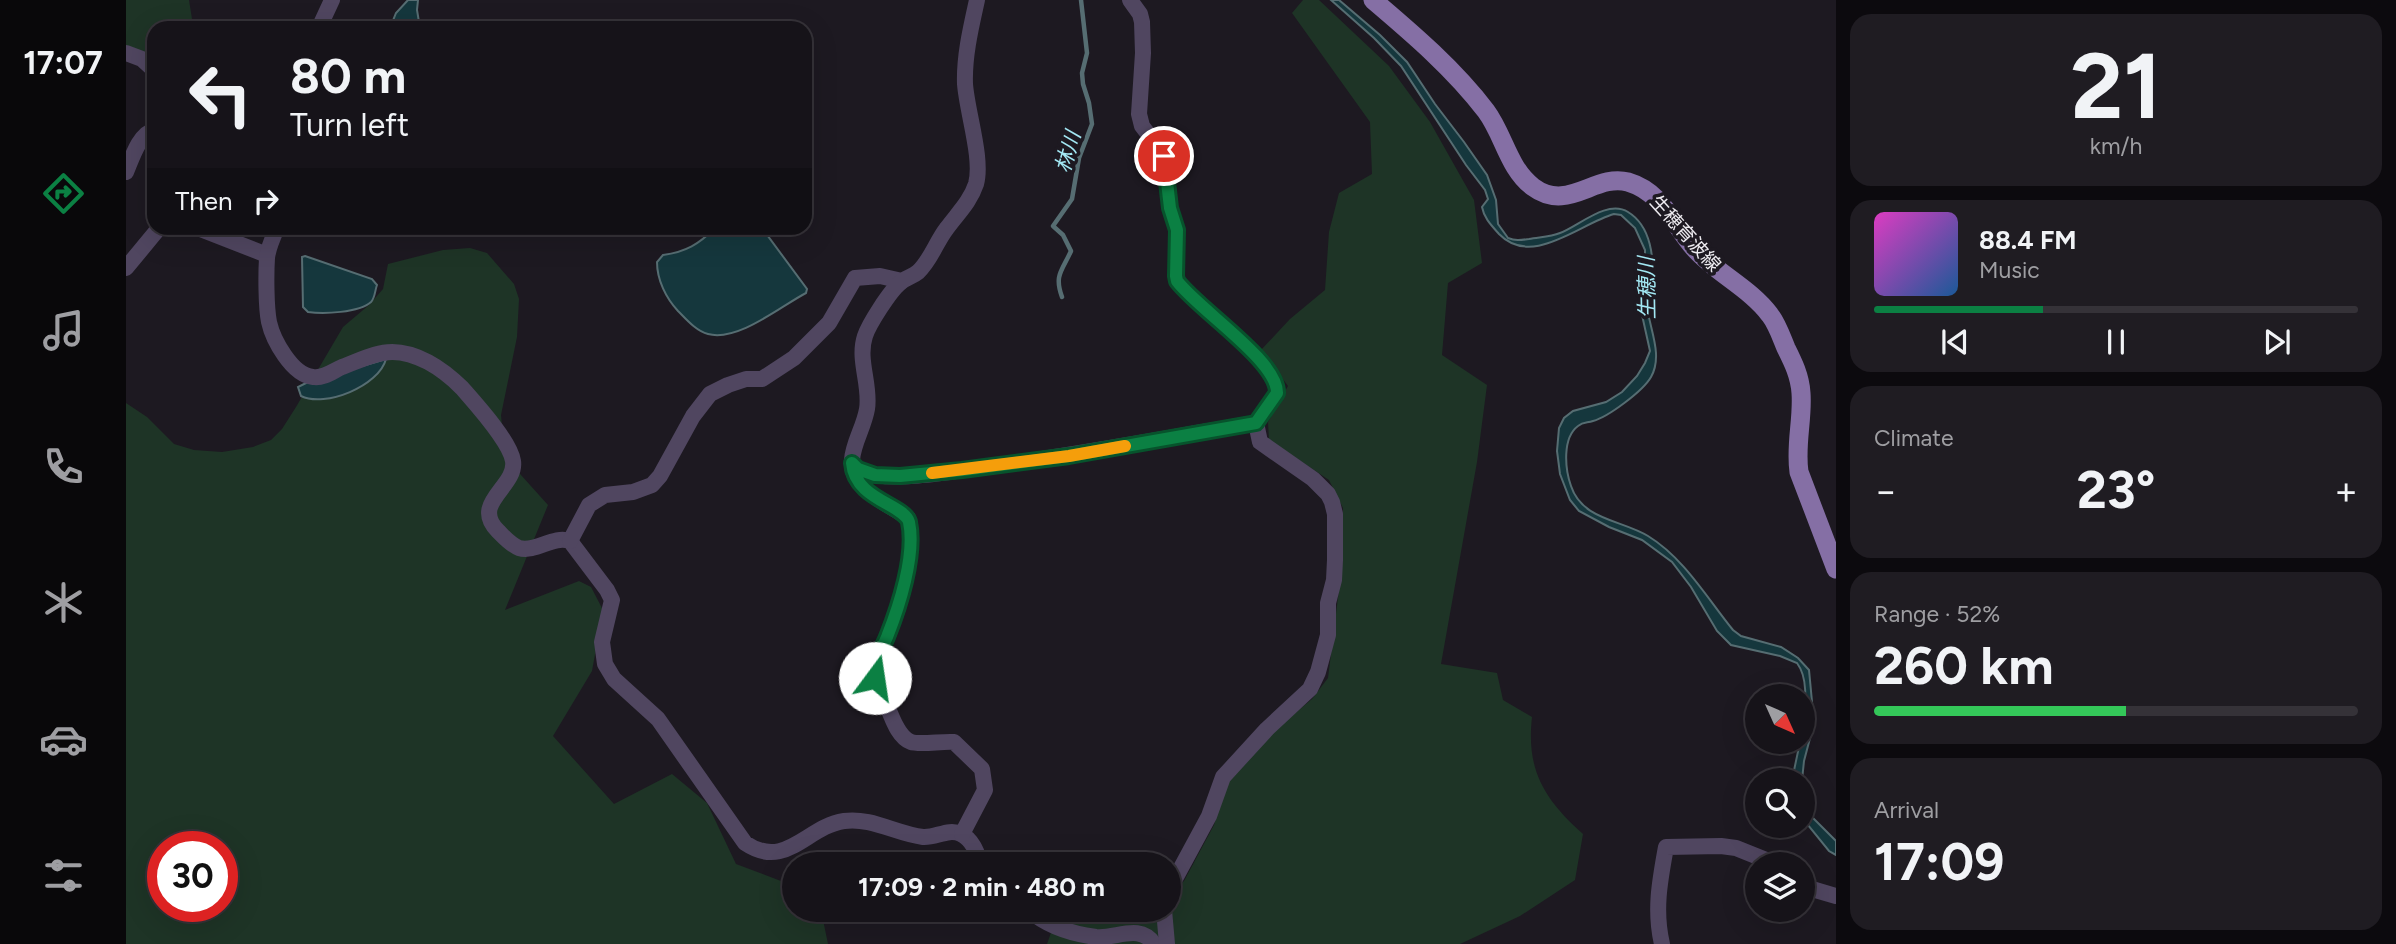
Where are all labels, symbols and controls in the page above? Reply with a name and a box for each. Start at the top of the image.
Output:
text: 21 [2070,32,2162,141]
text: 17:07 [23,44,103,82]
text: 80 m [290,46,406,105]
icon: left [175,49,266,140]
text: Turn left [290,106,409,144]
water label: 林川 [1050,126,1086,175]
pin [1134,126,1194,186]
text: km/h [2090,132,2142,160]
icon: arrive [1145,137,1183,175]
icon: directions [39,169,88,218]
icon: right [247,182,285,220]
text: Then [175,185,233,217]
street label: 生穂育波線 [1645,190,1726,276]
text: 88.4 FM [1979,224,2077,256]
water label: 生穂川 [1633,254,1660,320]
text: Music [1979,256,2040,284]
icon: music [39,306,88,355]
icon: previous [1936,323,1974,361]
icon: pause [2097,323,2135,361]
icon: next [2258,323,2296,361]
text: Climate [1874,424,1953,452]
icon: phone [39,442,88,491]
text: 23° [2077,459,2155,521]
text: − [1874,468,1898,514]
text: + [2334,468,2358,514]
icon: climate [39,578,88,627]
text: Range · 52% [1874,600,2000,628]
text: 260 km [1874,635,2054,697]
position arrow [838,641,912,715]
north arrow [1745,684,1815,754]
map controls [1745,684,1815,922]
icon: car [39,715,88,764]
button: search [1745,768,1815,838]
text: Arrival [1874,796,1939,824]
speed limit sign: 30 [147,831,238,922]
text: 17:09 [1874,831,2004,893]
icon: filters [39,851,88,900]
button: layers [1745,852,1815,922]
text: 17:09 · 2 min · 480 m [858,871,1105,903]

